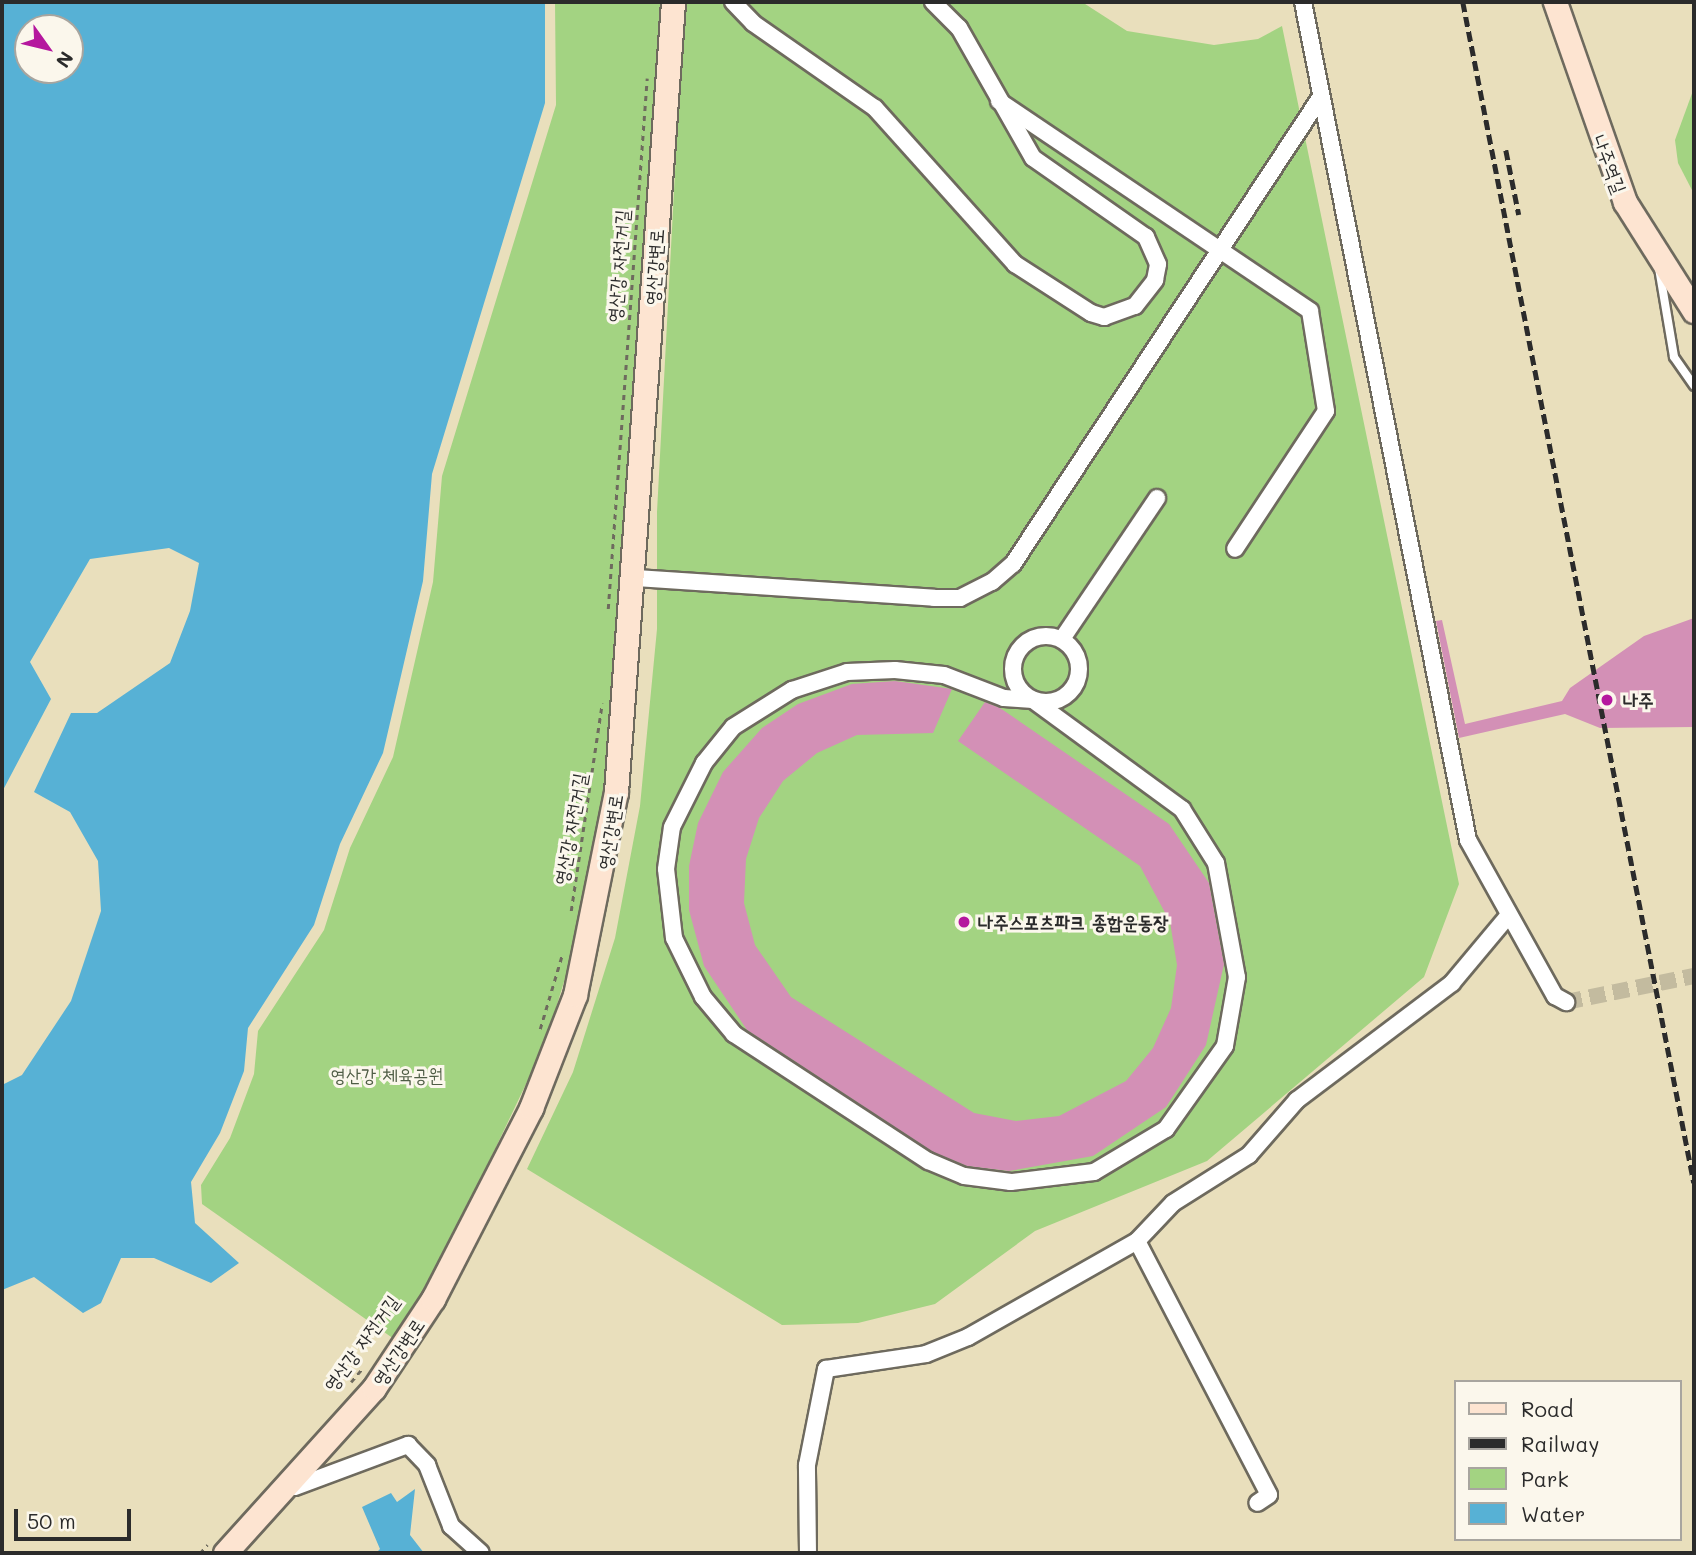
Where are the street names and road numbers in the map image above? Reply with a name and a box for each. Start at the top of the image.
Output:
street label: 나주역길 [1588,131,1632,197]
street label: 영산강 자전거길 [603,209,633,323]
street label: 영산강변로 [640,228,668,306]
street label: 영산강 자전거길 [549,771,591,887]
street label: 영산강변로 [593,792,627,872]
street label: 영산강 자전거길 [319,1291,403,1395]
street label: 영산강변로 [367,1314,429,1390]

